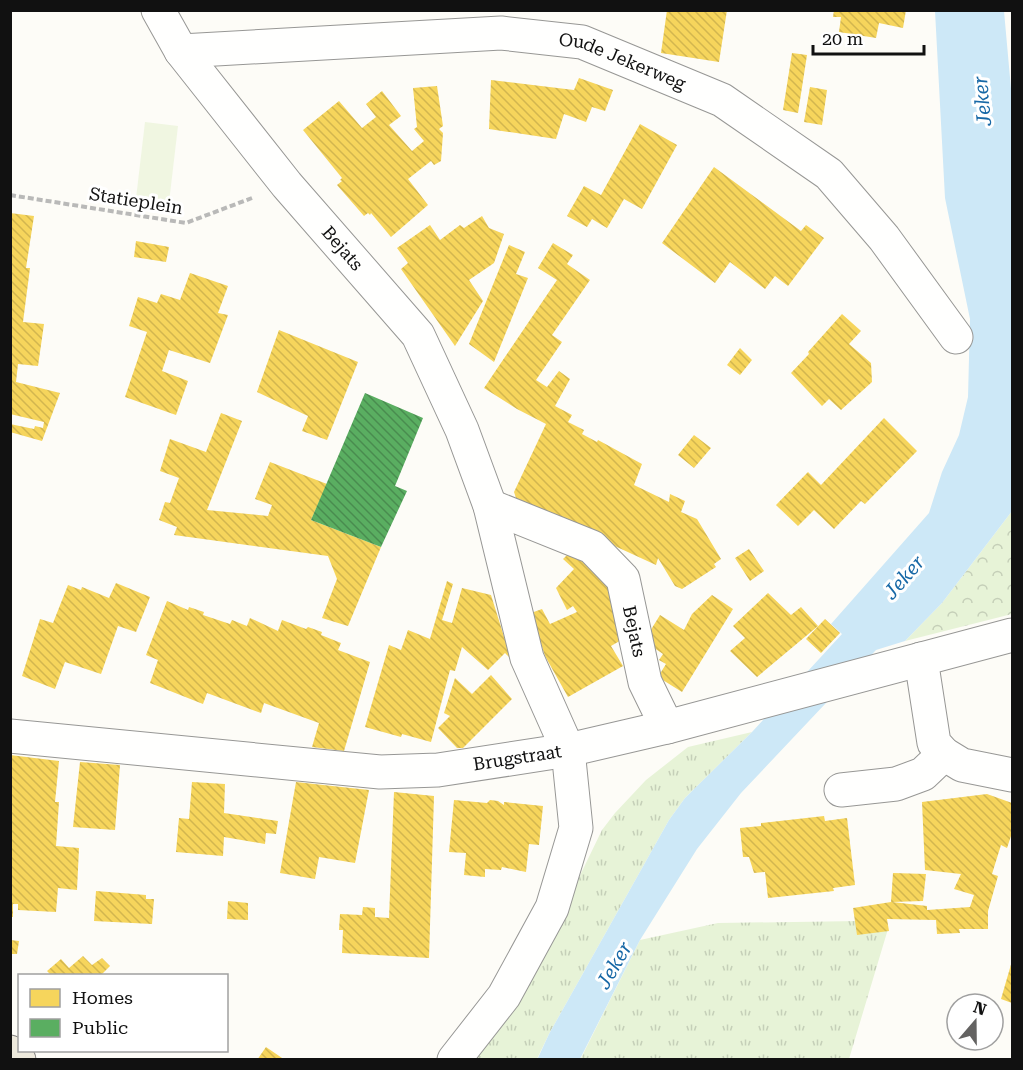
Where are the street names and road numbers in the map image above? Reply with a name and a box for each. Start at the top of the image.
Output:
street label: Oude Jekerweg [558,29,690,94]
street label: Statieplein [88,183,185,218]
street label: Bejats [318,221,368,275]
street label: Bejats [619,604,650,659]
street label: Brugstraat [472,740,563,774]

